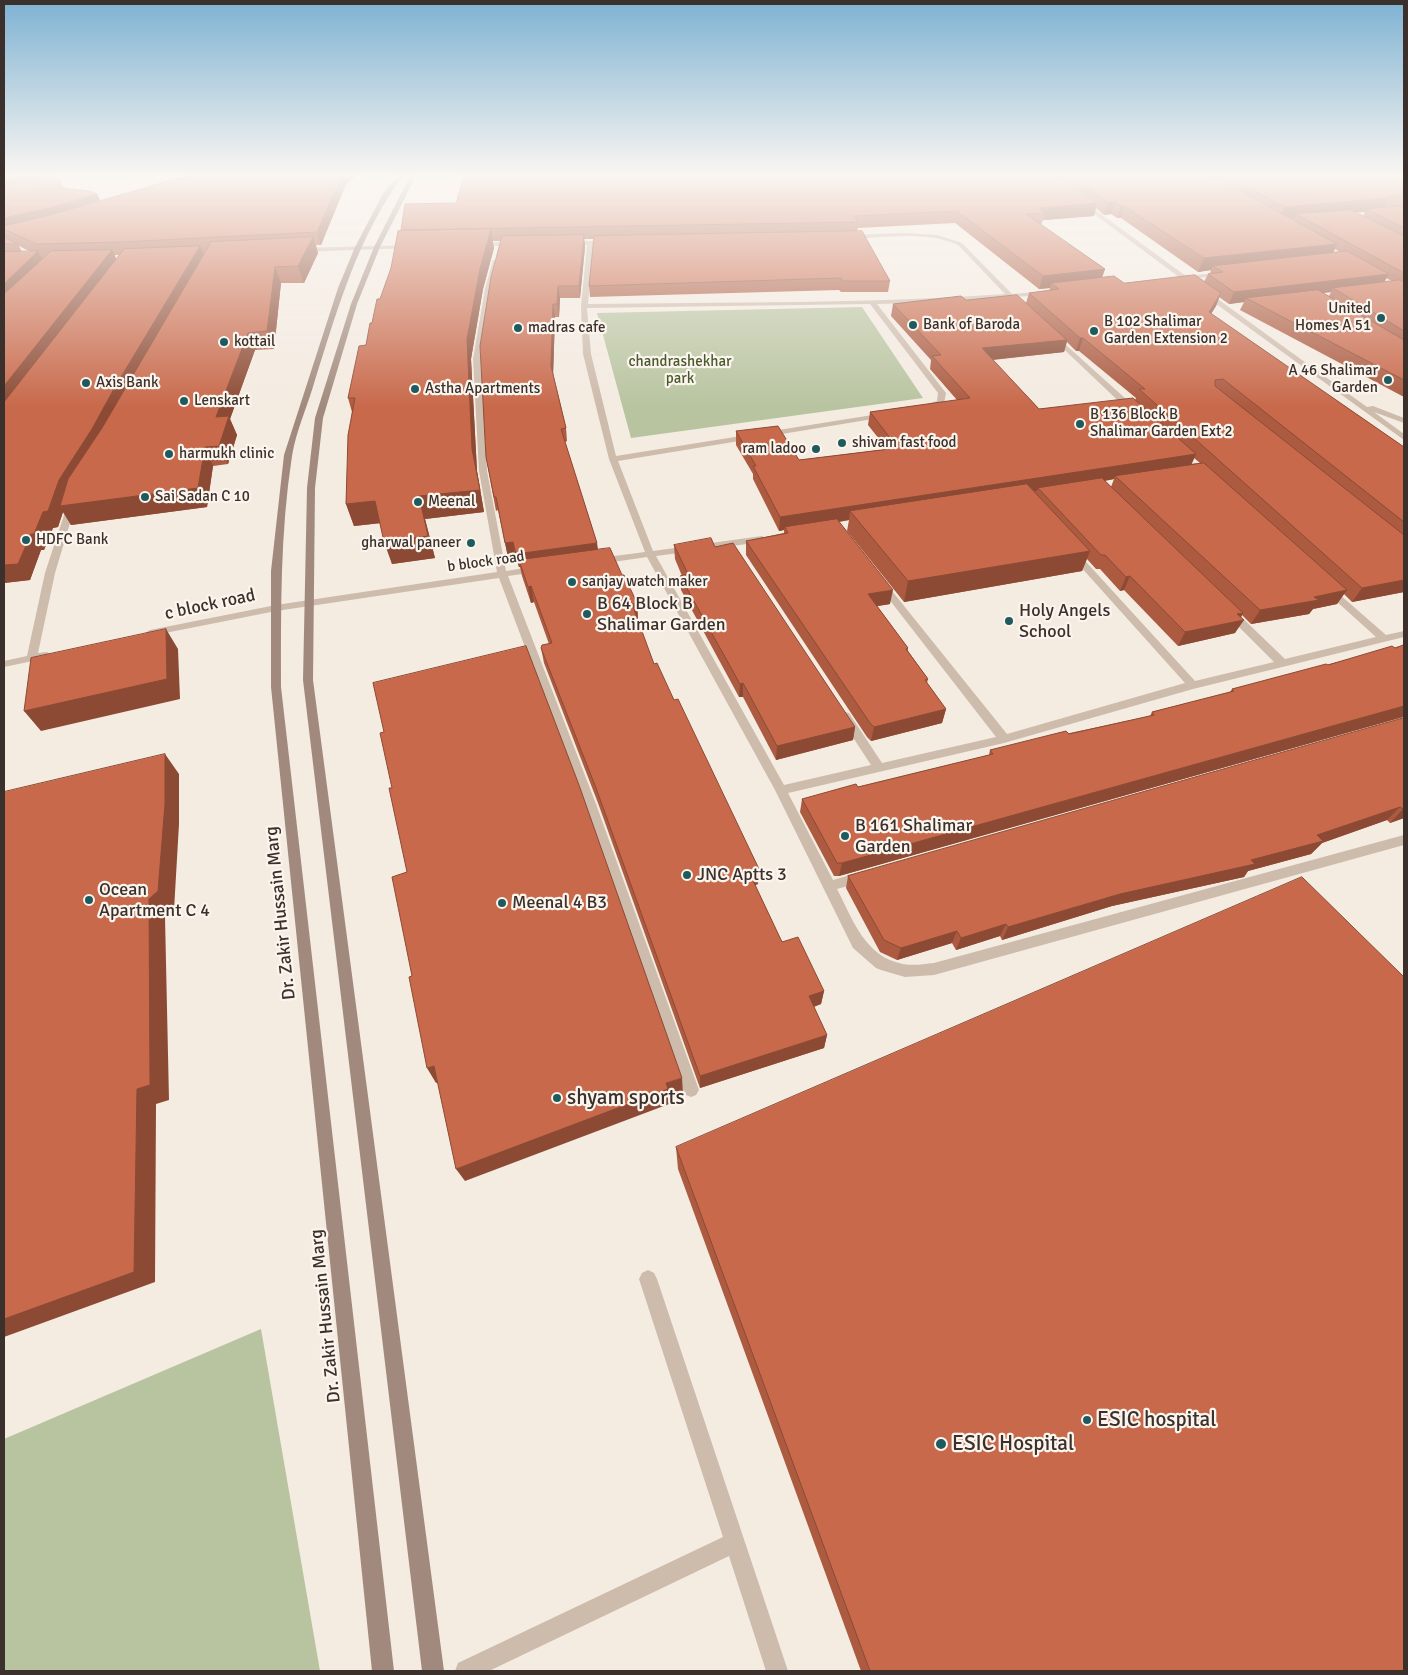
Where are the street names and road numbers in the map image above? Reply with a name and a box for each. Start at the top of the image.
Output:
street label: b block road [446,548,526,576]
street label: c block road [163,585,257,625]
street label: Dr. Zakir Hussain Marg [261,825,301,1001]
street label: Dr. Zakir Hussain Marg [306,1228,346,1404]

